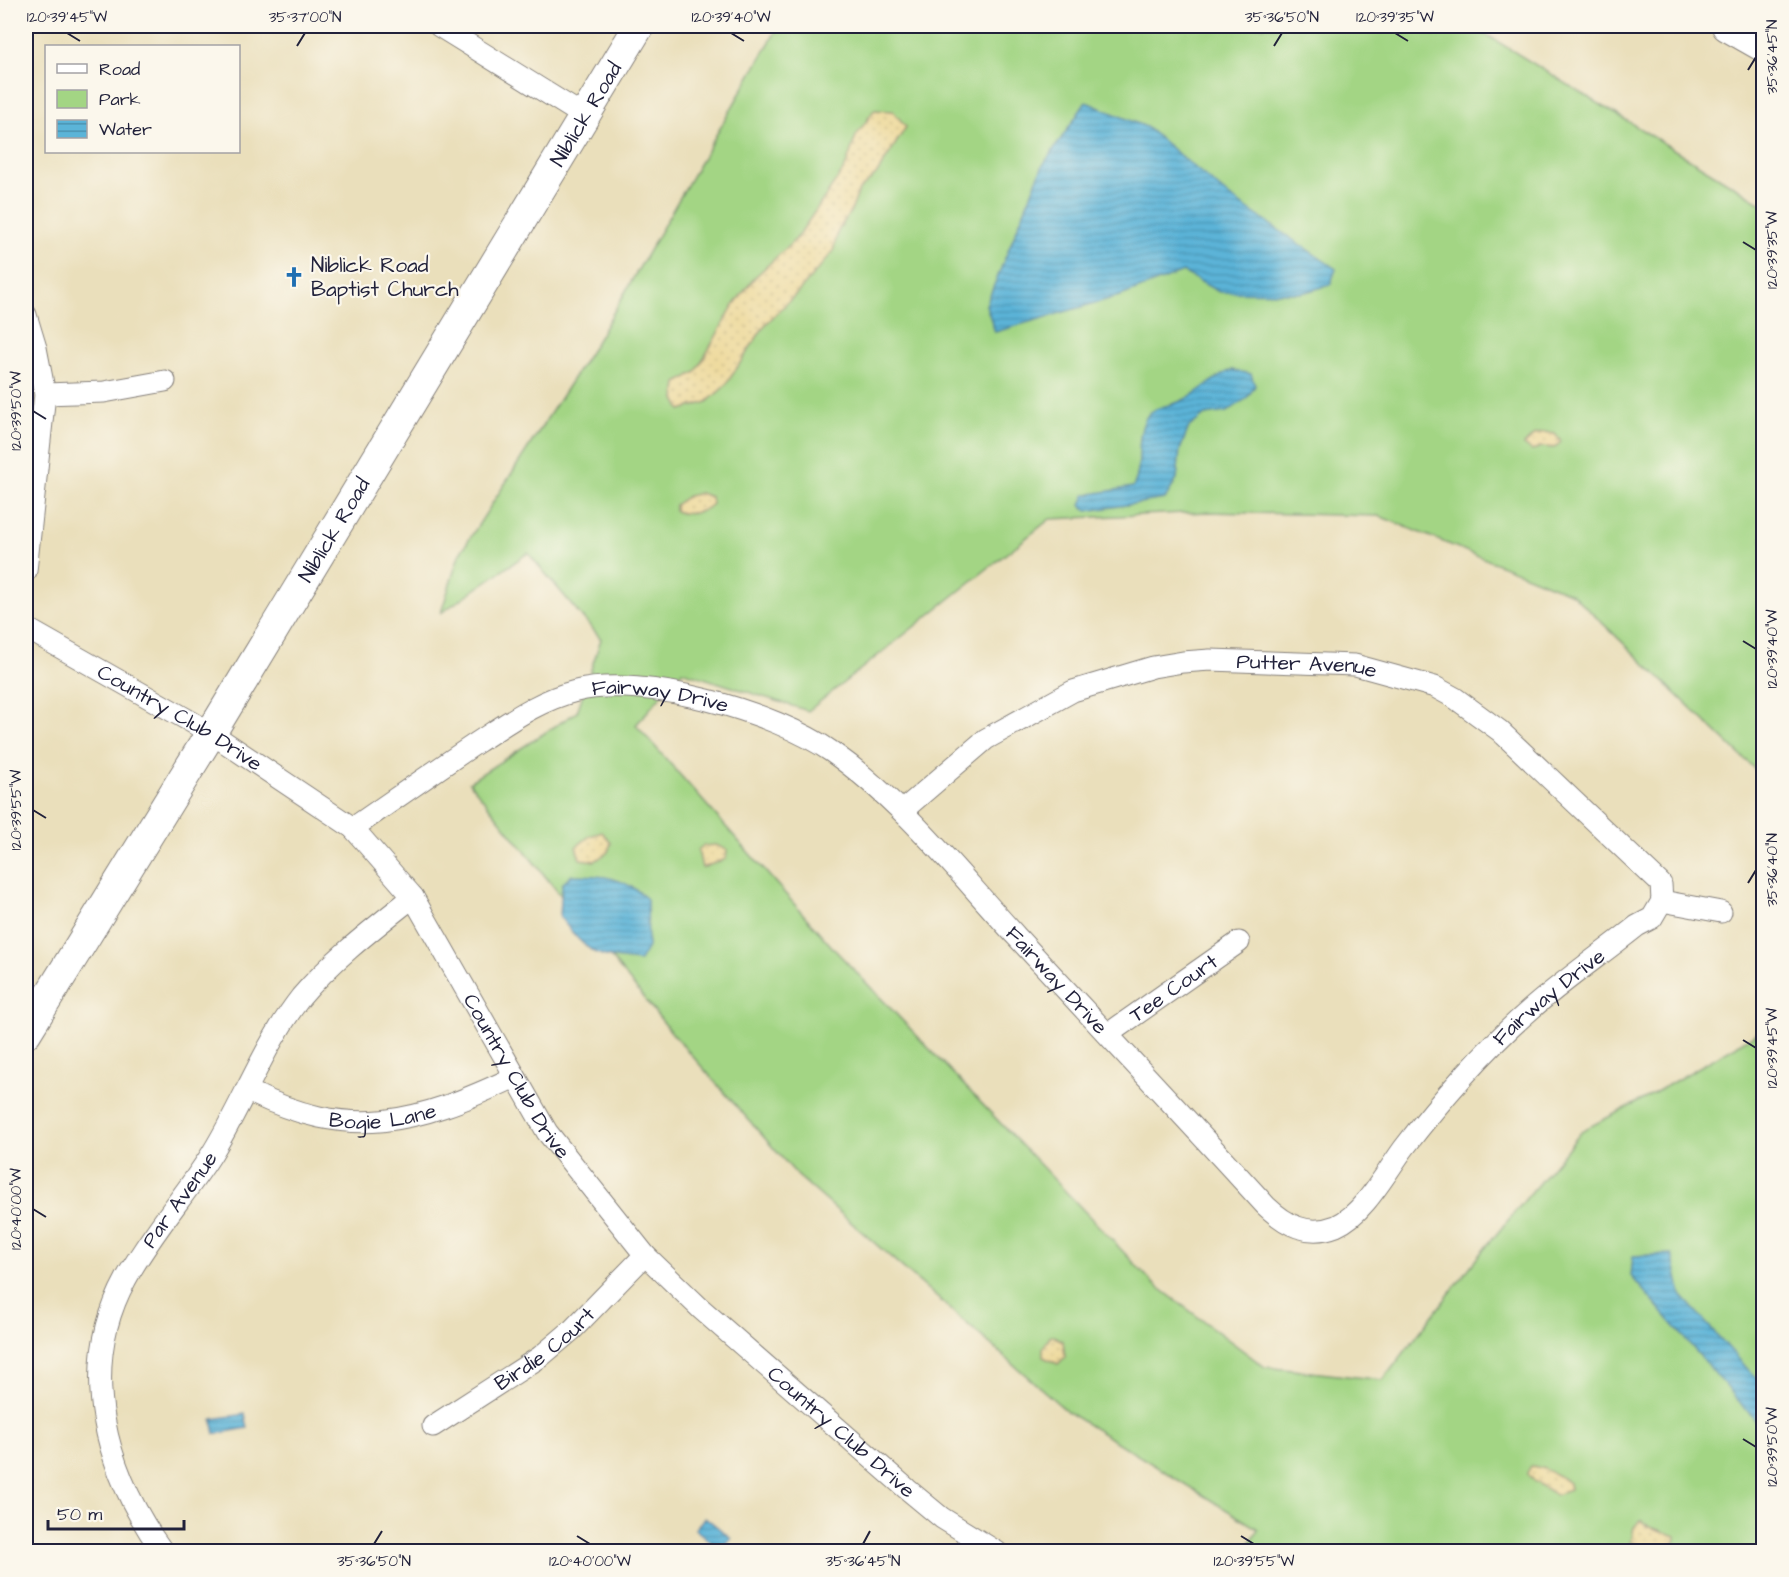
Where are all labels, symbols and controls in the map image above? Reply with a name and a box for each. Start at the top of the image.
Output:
text: 120°39'45"W [27,7,107,28]
text: 35°37'00"N [269,7,341,28]
text: 120°39'40"W [691,7,771,28]
text: 35°36'50"N [1245,7,1319,28]
text: 120°39'35"W [1356,7,1434,28]
text: 35°36'45"N [1762,20,1783,94]
legend [45,45,240,153]
street label: Niblick Road [543,56,629,172]
text: Road [99,57,140,82]
text: Park [99,87,141,112]
text: Water [99,117,152,142]
text: 120°39'35"W [1762,211,1783,289]
place label: Niblick Road Baptist Church [311,251,459,305]
church icon: Niblick Road Baptist Church [282,265,306,289]
text: 120°39'50"W [6,371,27,451]
street label: Niblick Road [292,472,377,588]
text: 120°39'40"W [1762,609,1783,689]
street label: Putter Avenue [1236,647,1380,685]
street label: Country Club Drive [92,657,268,778]
street label: Fairway Drive [591,673,732,720]
text: 120°39'55"W [6,770,27,850]
text: 35°36'40"N [1762,833,1783,907]
street label: Fairway Drive [999,920,1114,1041]
street label: Fairway Drive [1486,942,1611,1052]
street label: Tee Court [1124,947,1224,1030]
street label: Country Club Drive [456,988,577,1165]
text: 120°39'45"W [1762,1008,1783,1088]
street label: Bogie Lane [327,1096,440,1139]
street label: Par Avenue [135,1146,224,1254]
text: 120°40'00"W [6,1168,27,1250]
street label: Birdie Court [489,1300,602,1398]
street label: Country Club Drive [761,1359,921,1505]
text: 120°39'50"W [1762,1407,1783,1487]
scale bar [48,1493,184,1531]
text: 50 m [57,1502,102,1527]
text: 35°36'50"N [337,1551,411,1572]
text: 120°40'00"W [549,1551,631,1572]
text: 35°36'45"N [826,1551,900,1572]
text: 120°39'55"W [1214,1551,1294,1572]

